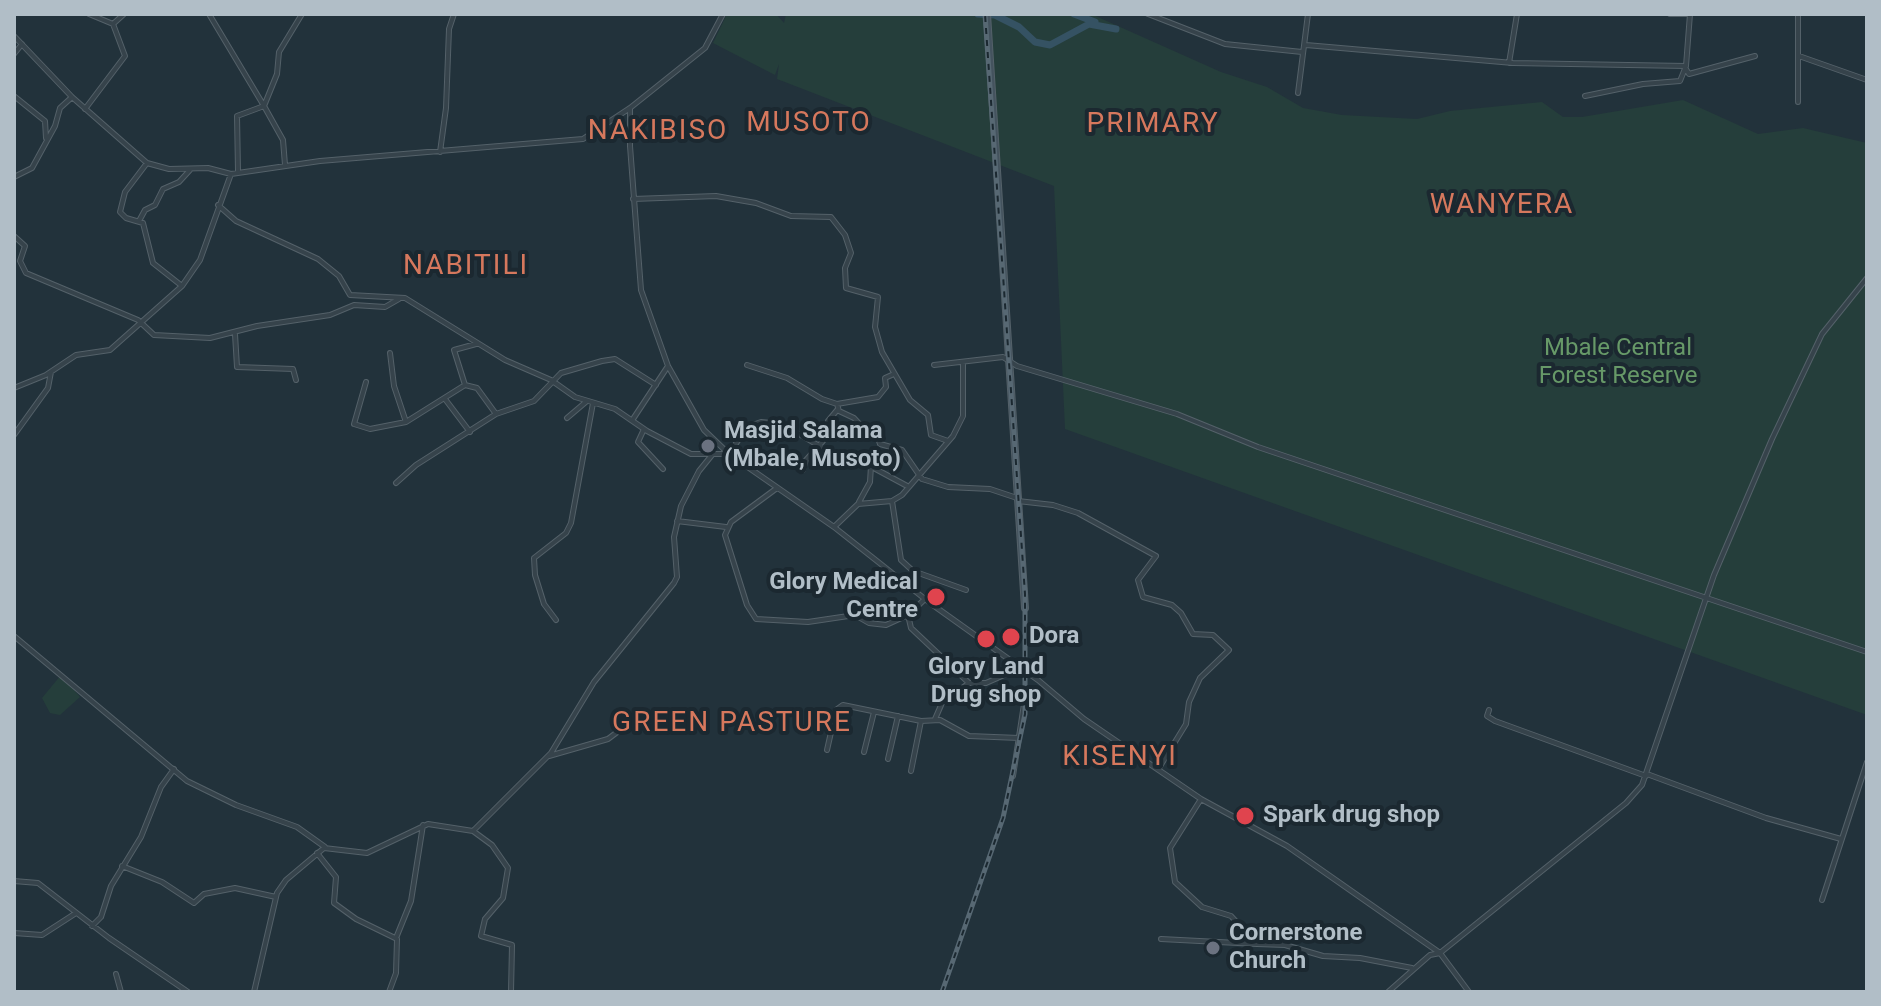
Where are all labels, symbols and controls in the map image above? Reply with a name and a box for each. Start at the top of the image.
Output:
district label: MUSOTO [746,107,872,141]
district label: PRIMARY [1087,108,1219,142]
district label: NAKIBISO [588,115,728,149]
district label: WANYERA [1430,189,1574,223]
district label: NABITILI [403,250,529,284]
park label: Mbale Central Forest Reserve [1539,335,1697,391]
place label: Masjid Salama (Mbale, Musoto) [724,418,901,474]
marker: Masjid Salama (Mbale, Musoto) [699,437,717,455]
place label: Glory Medical Centre [769,569,918,625]
marker: Glory Medical Centre [925,586,947,608]
place label: Dora [1029,623,1079,651]
marker: Dora [1000,626,1022,648]
marker: Glory Land Drug shop [975,628,997,650]
place label: Glory Land Drug shop [928,654,1044,710]
district label: GREEN PASTURE [612,707,852,741]
district label: KISENYI [1062,741,1178,775]
place label: Spark drug shop [1263,802,1440,830]
marker: Spark drug shop [1234,805,1256,827]
place label: Cornerstone Church [1229,920,1362,976]
marker: Cornerstone Church [1204,939,1222,957]

